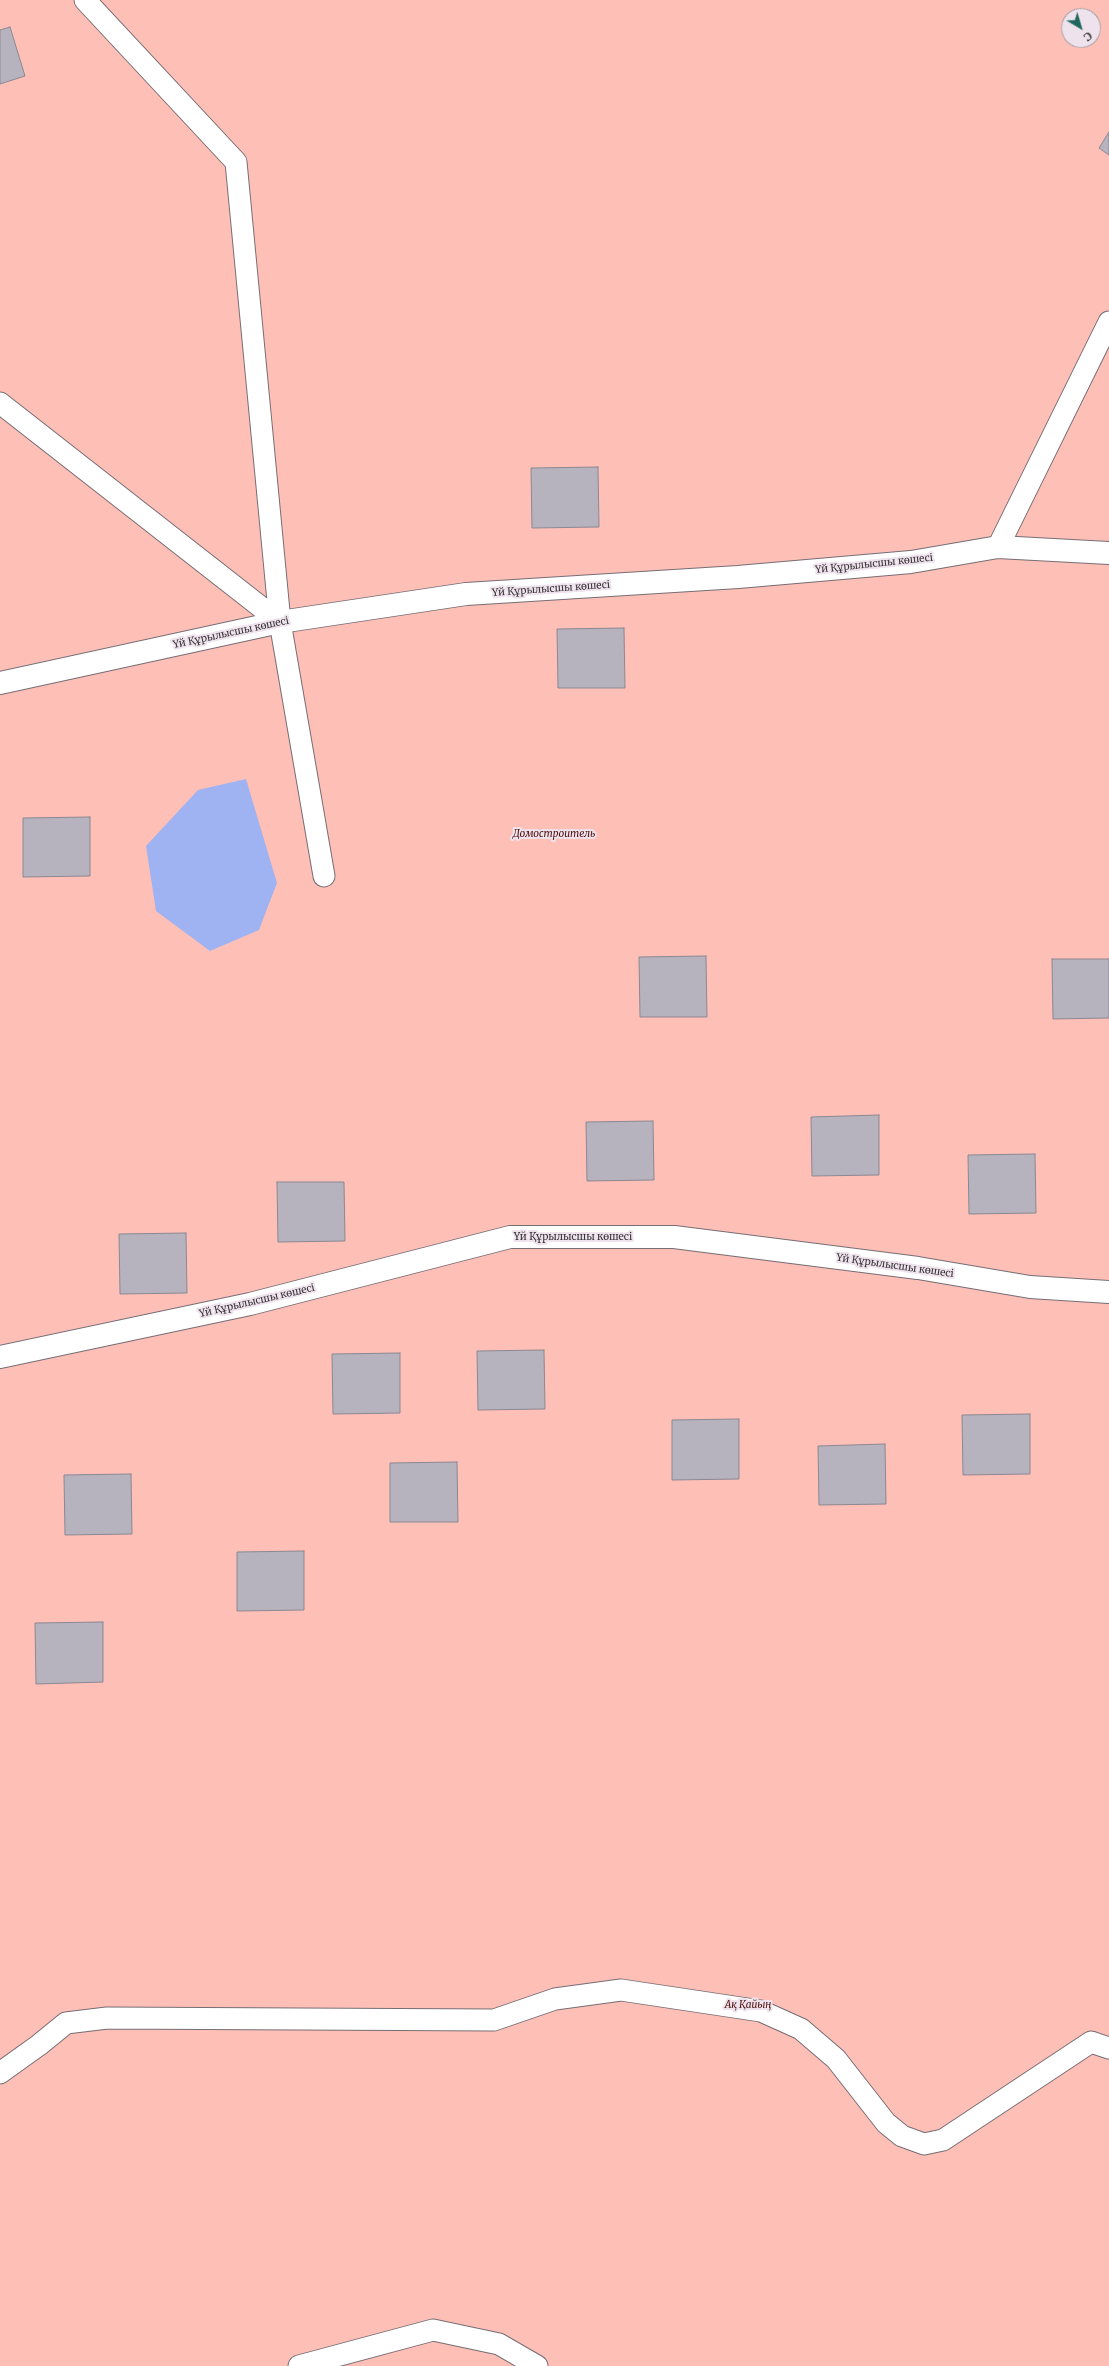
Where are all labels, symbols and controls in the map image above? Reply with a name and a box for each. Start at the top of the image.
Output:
north arrow [1061,8,1101,48]
text: С [1081,29,1095,44]
street label: Үй Құрылысшы көшесі [815,552,933,576]
street label: Үй Құрылысшы көшесі [492,579,610,599]
street label: Үй Құрылысшы көшесі [172,615,290,651]
park label: Домостроитель [513,828,595,840]
street label: Үй Құрылысшы көшесі [514,1231,632,1243]
street label: Үй Құрылысшы көшесі [836,1252,954,1280]
street label: Үй Құрылысшы көшесі [198,1282,316,1320]
park label: Ақ Қайың [725,1999,771,2011]

